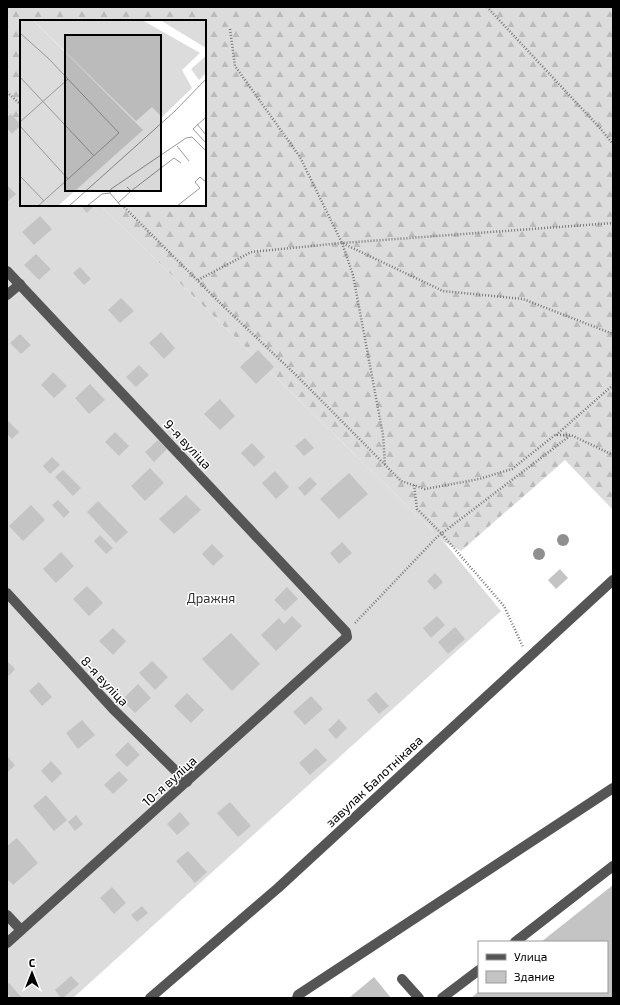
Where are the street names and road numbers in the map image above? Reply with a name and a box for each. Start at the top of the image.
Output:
street label: 9-я вуліца [161,416,215,472]
street label: 8-я вуліца [78,653,132,709]
street label: завулак Балотнікава [322,732,426,830]
street label: 10-я вуліца [138,752,200,810]

